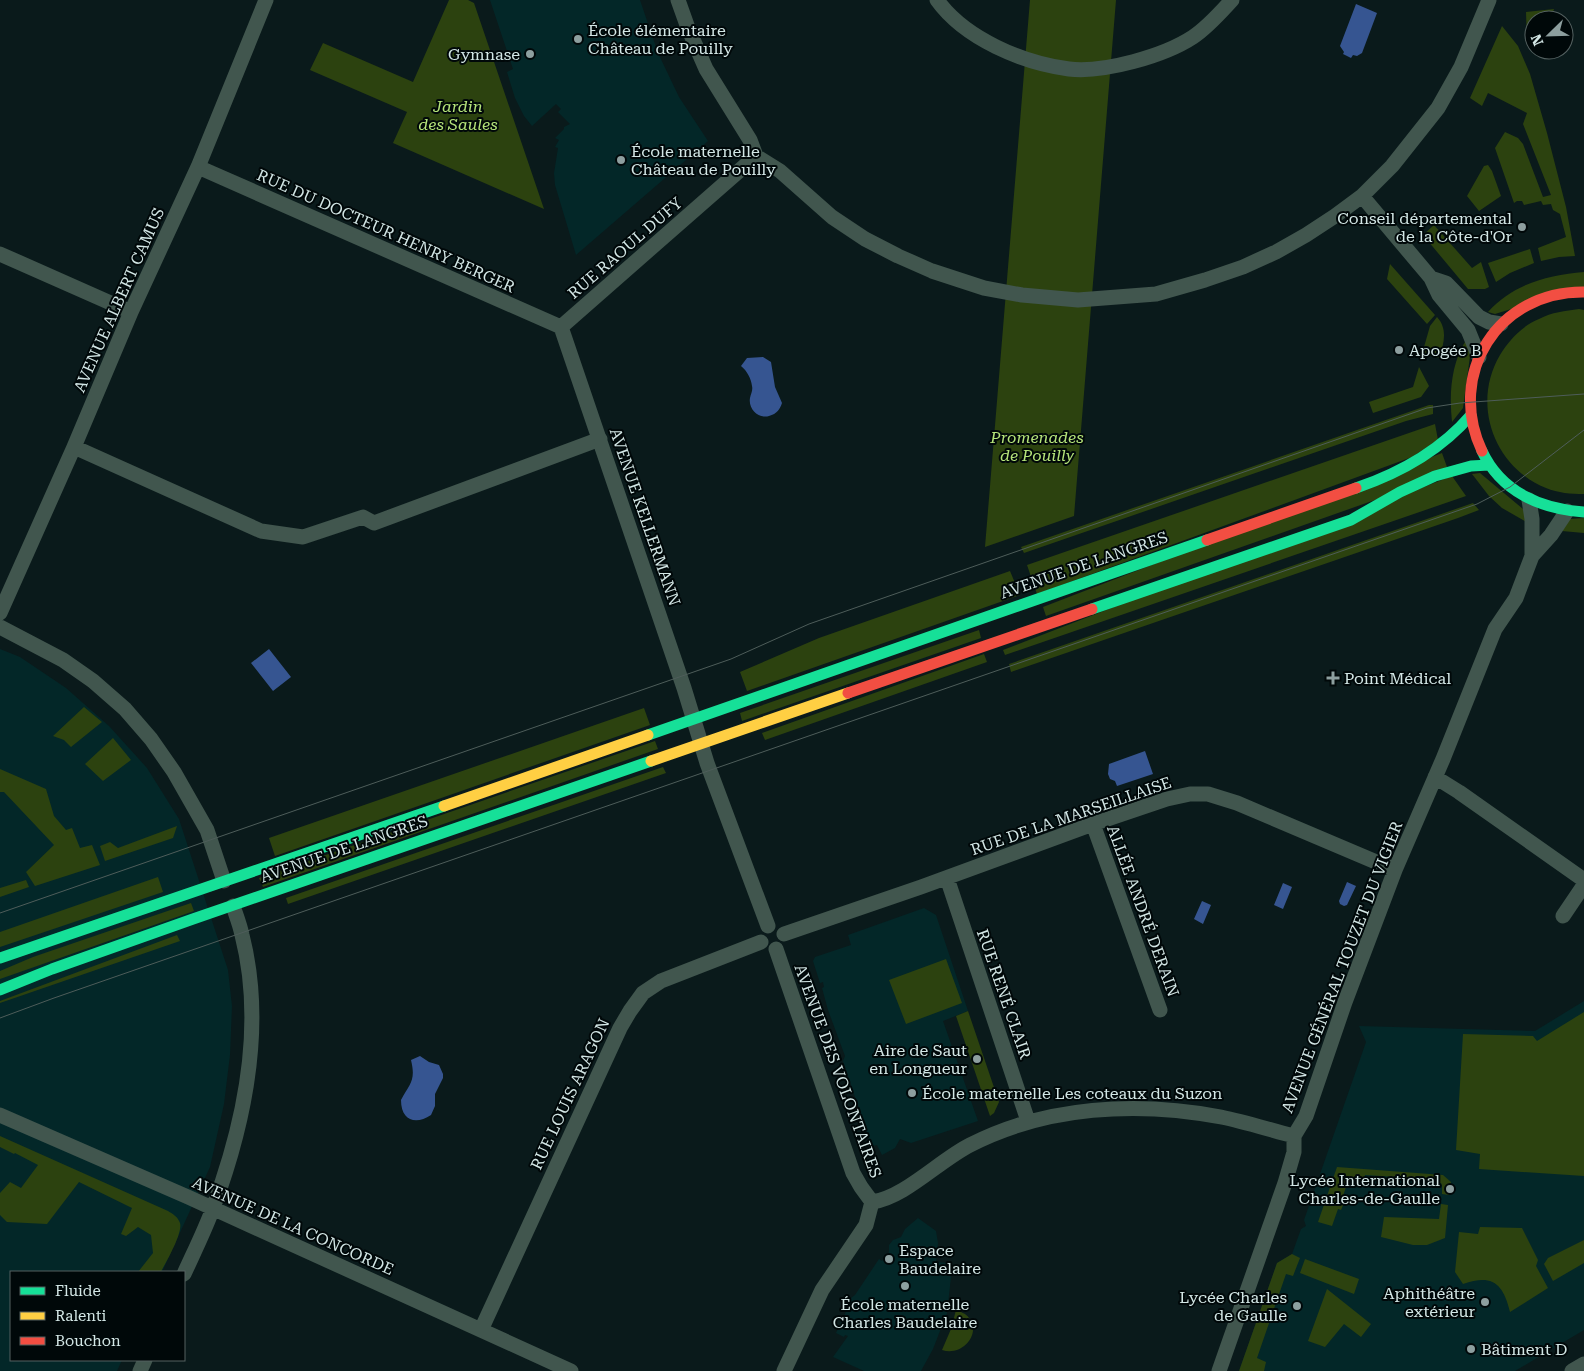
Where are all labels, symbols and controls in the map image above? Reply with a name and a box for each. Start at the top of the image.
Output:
north arrow [1524,10,1574,60]
place label: École élémentaire Château de Pouilly [588,21,733,58]
text: N [1527,32,1547,48]
marker: École élémentaire Château de Pouilly [572,33,584,45]
place label: Gymnase [448,45,520,64]
marker: Gymnase [524,48,536,60]
park label: Jardin des Saules [418,97,498,134]
place label: École maternelle Château de Pouilly [631,142,776,179]
marker: École maternelle Château de Pouilly [615,154,627,166]
street label: RUE DU DOCTEUR HENRY BERGER [254,165,518,297]
street label: RUE RAOUL DUFY [564,193,686,303]
street label: AVENUE ALBERT CAMUS [70,205,168,395]
place label: Conseil départemental de la Côte-d'Or [1337,209,1512,246]
marker: Conseil départemental de la Côte-d'Or [1516,221,1528,233]
place label: Apogée B [1409,341,1481,360]
marker: Apogée B [1393,344,1405,356]
street label: AVENUE KELLERMANN [606,426,684,609]
park label: Promenades de Pouilly [989,428,1084,465]
street label: AVENUE DE LANGRES [998,527,1170,603]
place label: Point Médical [1344,669,1451,688]
marker: Point Médical [1326,671,1340,685]
street label: RUE DE LA MARSEILLAISE [968,773,1174,859]
street label: AVENUE DE LANGRES [258,811,430,887]
street label: AVENUE GÉNÉRAL TOUZET DU VIGIER [1277,819,1407,1115]
street label: ALLÉE ANDRÉ DERAIN [1103,823,1183,1000]
street label: RUE RENÉ CLAIR [973,926,1035,1062]
street label: AVENUE DES VOLONTAIRES [790,961,886,1181]
street label: RUE LOUIS ARAGON [527,1015,614,1173]
place label: Aire de Saut en Longueur [869,1041,967,1078]
marker: Aire de Saut en Longueur [971,1053,983,1065]
place label: École maternelle Les coteaux du Suzon [922,1084,1222,1103]
marker: École maternelle Les coteaux du Suzon [906,1087,918,1099]
place label: Lycée International Charles-de-Gaulle [1289,1171,1440,1208]
street label: AVENUE DE LA CONCORDE [189,1173,397,1279]
marker: Lycée International Charles-de-Gaulle [1444,1183,1456,1195]
place label: Espace Baudelaire [899,1241,981,1278]
marker: Espace Baudelaire [883,1253,895,1265]
legend [10,1271,185,1361]
marker: École maternelle Charles Baudelaire [899,1280,911,1292]
text: Fluide [55,1282,101,1300]
place label: Aphithéâtre extérieur [1383,1284,1475,1321]
place label: Lycée Charles de Gaulle [1179,1288,1287,1325]
place label: École maternelle Charles Baudelaire [833,1295,977,1332]
marker: Aphithéâtre extérieur [1479,1296,1491,1308]
marker: Lycée Charles de Gaulle [1291,1300,1303,1312]
text: Ralenti [55,1307,107,1325]
text: Bouchon [55,1332,121,1350]
place label: Bâtiment D [1481,1340,1567,1359]
marker: Bâtiment D [1465,1343,1477,1355]

